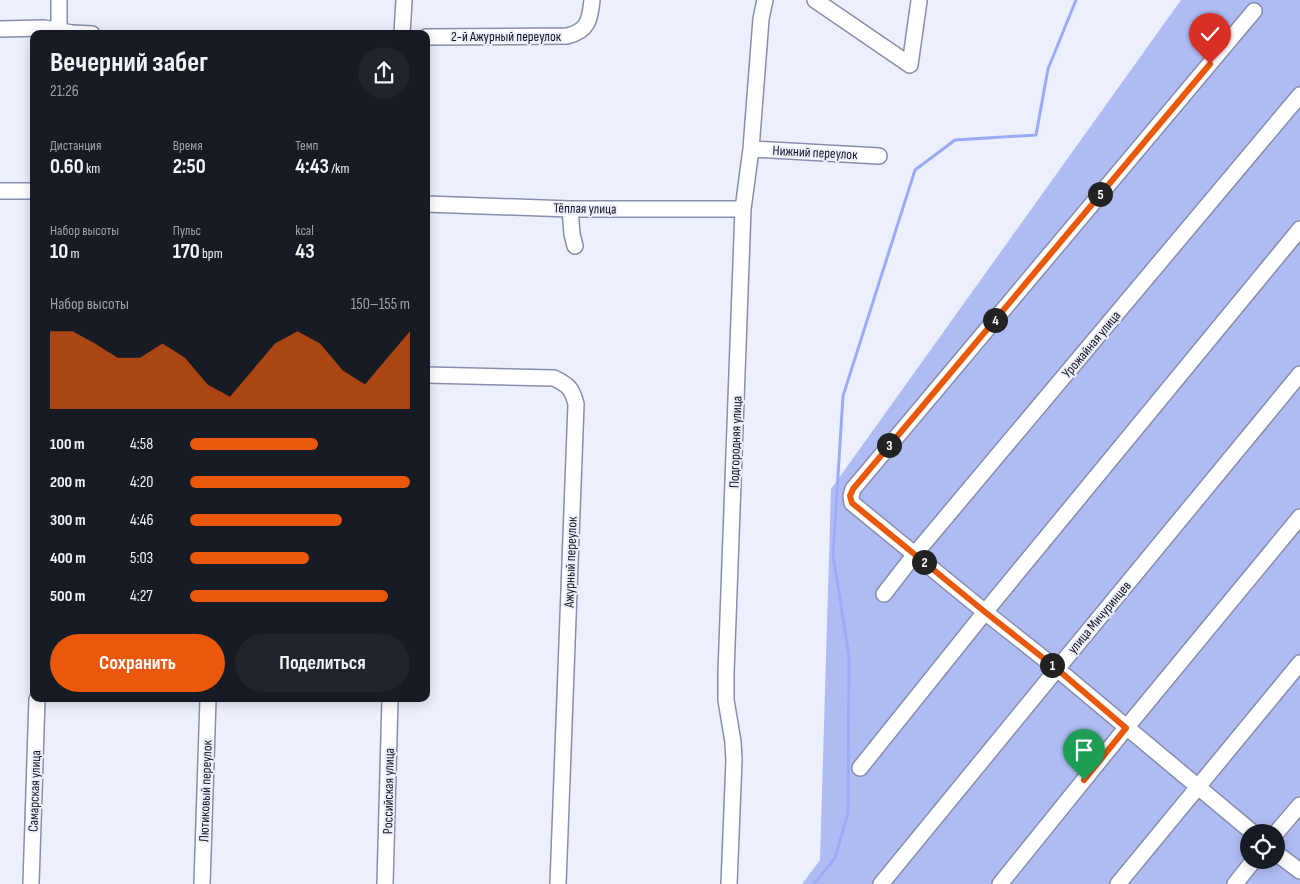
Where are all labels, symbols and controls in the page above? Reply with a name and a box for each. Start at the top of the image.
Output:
pin [1189,13,1231,64]
icon: check [1196,20,1224,48]
street label: 2-й Ажурный переулок [451,28,562,45]
text: Вечерний забег [50,46,208,79]
button: share [358,47,410,99]
text: 21:26 [50,82,79,101]
text: Дистанция [50,137,101,154]
text: Время [173,137,203,154]
text: Темп [295,137,318,154]
street label: Нижний переулок [772,142,859,163]
text: 0.60 [50,154,84,179]
text: 2:50 [173,154,206,179]
text: 4:43 [295,154,329,179]
text: km [84,160,100,177]
text: /km [329,160,349,177]
pin: 5 [1088,182,1112,206]
text: 5 [1097,186,1104,203]
street label: Тёплая улица [553,199,617,218]
text: Набор высоты [50,222,119,239]
text: Пульс [173,222,201,239]
text: kcal [295,222,314,239]
text: 10 [50,239,68,264]
text: 170 [173,239,200,264]
text: 43 [295,239,315,264]
text: m [68,245,79,262]
text: bpm [200,245,223,262]
text: Набор высоты [50,295,129,314]
text: 150–155 m [351,295,410,314]
street label: Урожайная улица [1058,307,1124,381]
pin: 4 [982,308,1008,332]
text: 4 [992,312,999,329]
street label: Подгородняя улица [725,396,746,488]
pin: 3 [876,432,902,458]
text: 100 m [50,435,85,454]
text: 4:58 [130,435,153,454]
text: 3 [886,437,893,454]
text: 200 m [50,473,85,492]
text: 4:20 [130,473,153,492]
text: 300 m [50,511,86,530]
text: 4:46 [130,511,153,530]
street label: Ажурный переулок [560,516,581,609]
text: 400 m [50,549,86,568]
text: 5:03 [130,549,153,568]
pin: 2 [912,550,936,574]
text: 2 [921,554,928,571]
street label: улица Мичуринцев [1064,578,1135,657]
text: 500 m [50,587,85,606]
text: 4:27 [130,587,153,606]
button: Сохранить [50,634,225,692]
button: Поделиться [235,634,410,692]
pin: 1 [1040,652,1064,678]
text: 1 [1050,657,1055,674]
pin [1063,729,1105,780]
icon: arrive [1070,736,1098,764]
street label: Лютиковый переулок [195,739,216,842]
street label: Российская улица [379,748,398,834]
street label: Самарская улица [25,750,44,832]
map controls [1240,824,1285,869]
button: locate [1240,824,1285,869]

